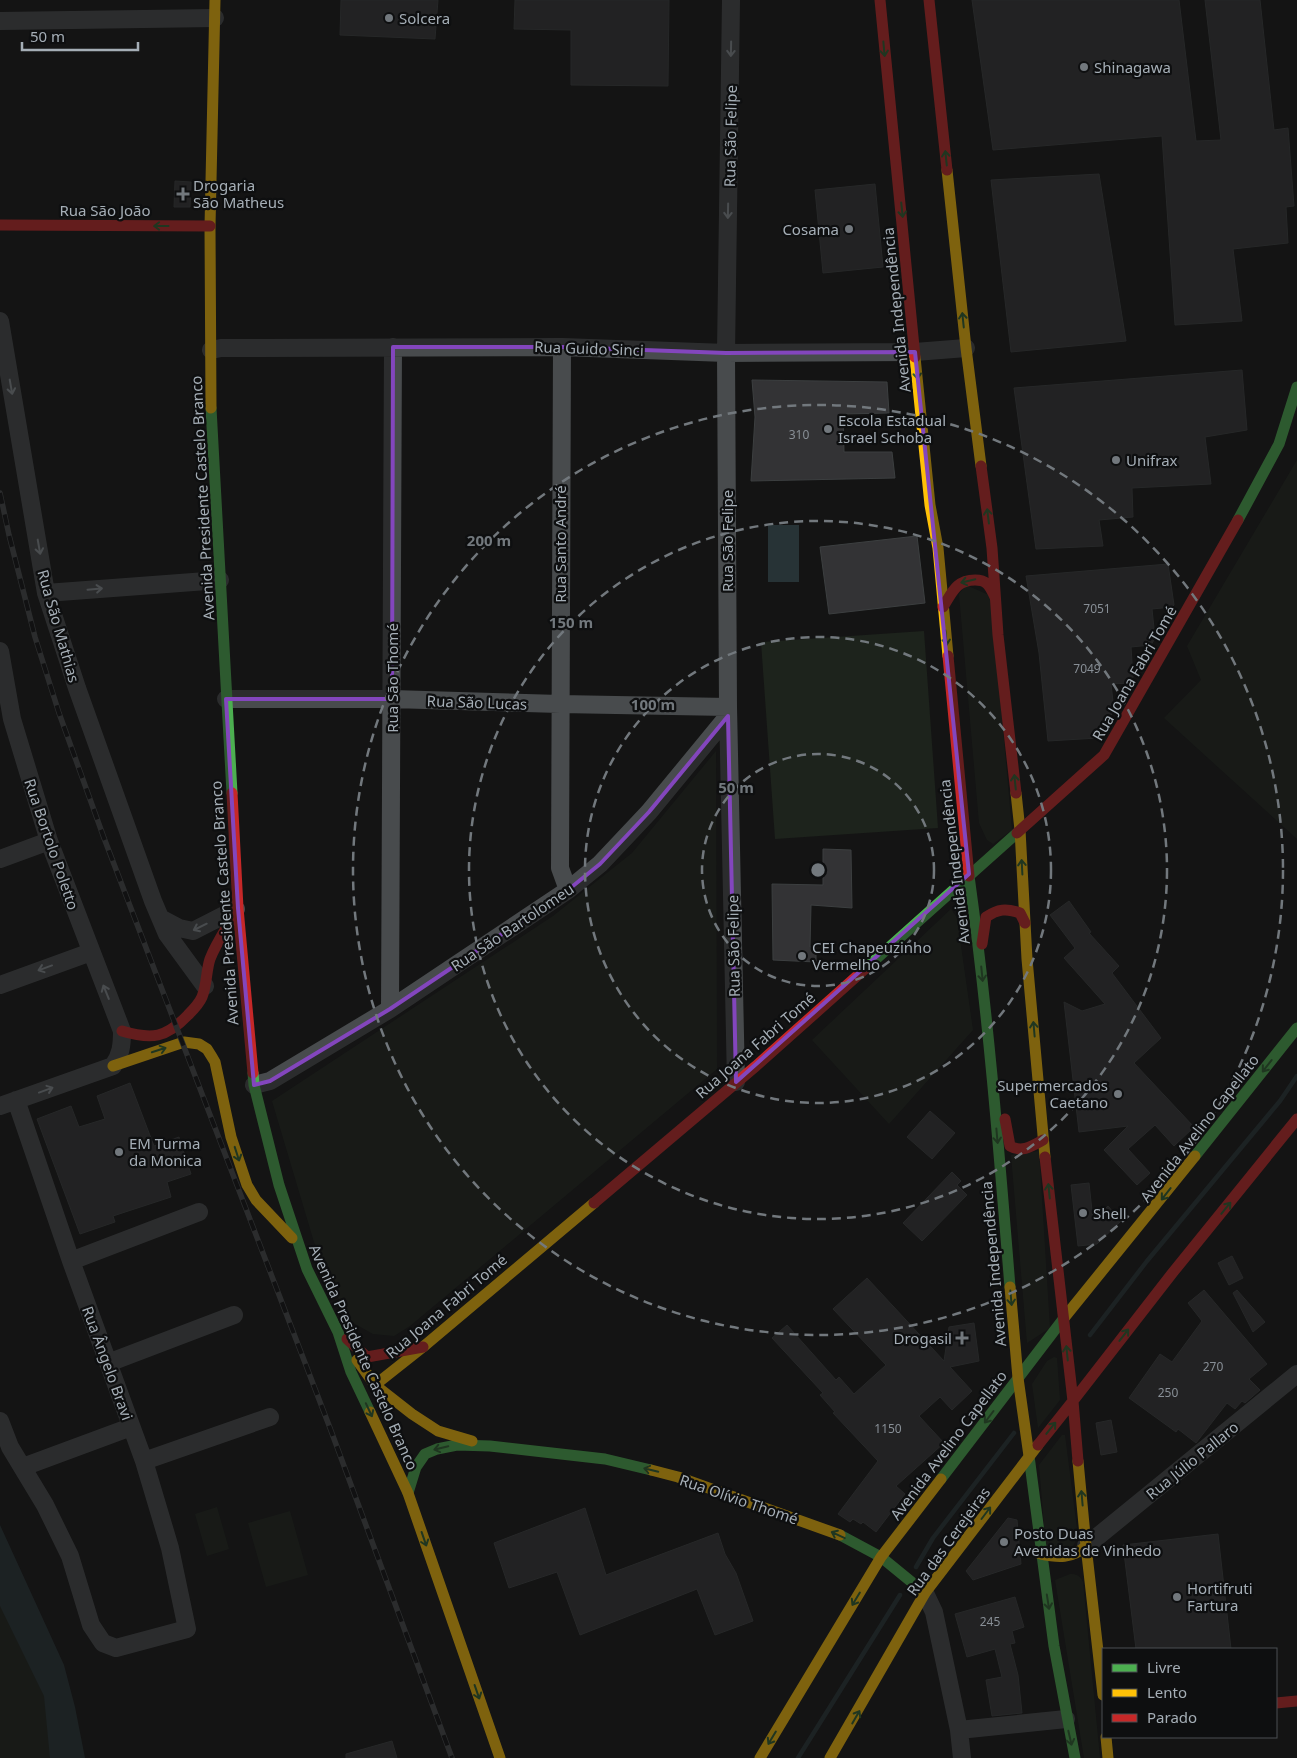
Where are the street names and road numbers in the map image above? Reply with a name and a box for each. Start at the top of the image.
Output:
street label: Rua São Felipe [719,85,741,187]
street label: Rua São João [59,200,151,220]
street label: Avenida Independência [877,227,915,393]
street label: Rua Guido Sinci [534,336,644,360]
street label: Avenida Presidente Castelo Branco [186,375,218,621]
street label: Rua Santo André [550,485,570,603]
street label: Rua São Felipe [717,490,737,592]
street label: Rua São Mathias [33,567,85,685]
street label: Rua Joana Fabri Tomé [1087,602,1181,744]
street label: Rua São Thomé [382,623,402,733]
street label: Rua São Lucas [426,690,528,714]
street label: Rua Bortolo Poletto [20,776,84,912]
street label: Avenida Independência [934,779,974,945]
street label: Avenida Presidente Castelo Branco [205,780,243,1026]
street label: Rua São Bartolomeu [447,878,577,976]
street label: Rua São Felipe [722,895,744,997]
street label: Rua Joana Fabri Tomé [691,987,819,1103]
street label: Avenida Avelino Capellato [1135,1050,1263,1206]
street label: Avenida Independência [976,1181,1010,1347]
street label: Avenida Presidente Castelo Branco [305,1241,423,1473]
street label: Rua Joana Fabri Tomé [381,1249,511,1363]
street label: Rua Ângelo Bravi [78,1303,138,1423]
street label: Avenida Avelino Capellato [885,1366,1011,1524]
street label: Rua Júlio Pallaro [1142,1416,1242,1504]
street label: Rua Olívio Thomé [677,1469,801,1529]
street label: Rua das Cerejeiras [902,1483,994,1599]

